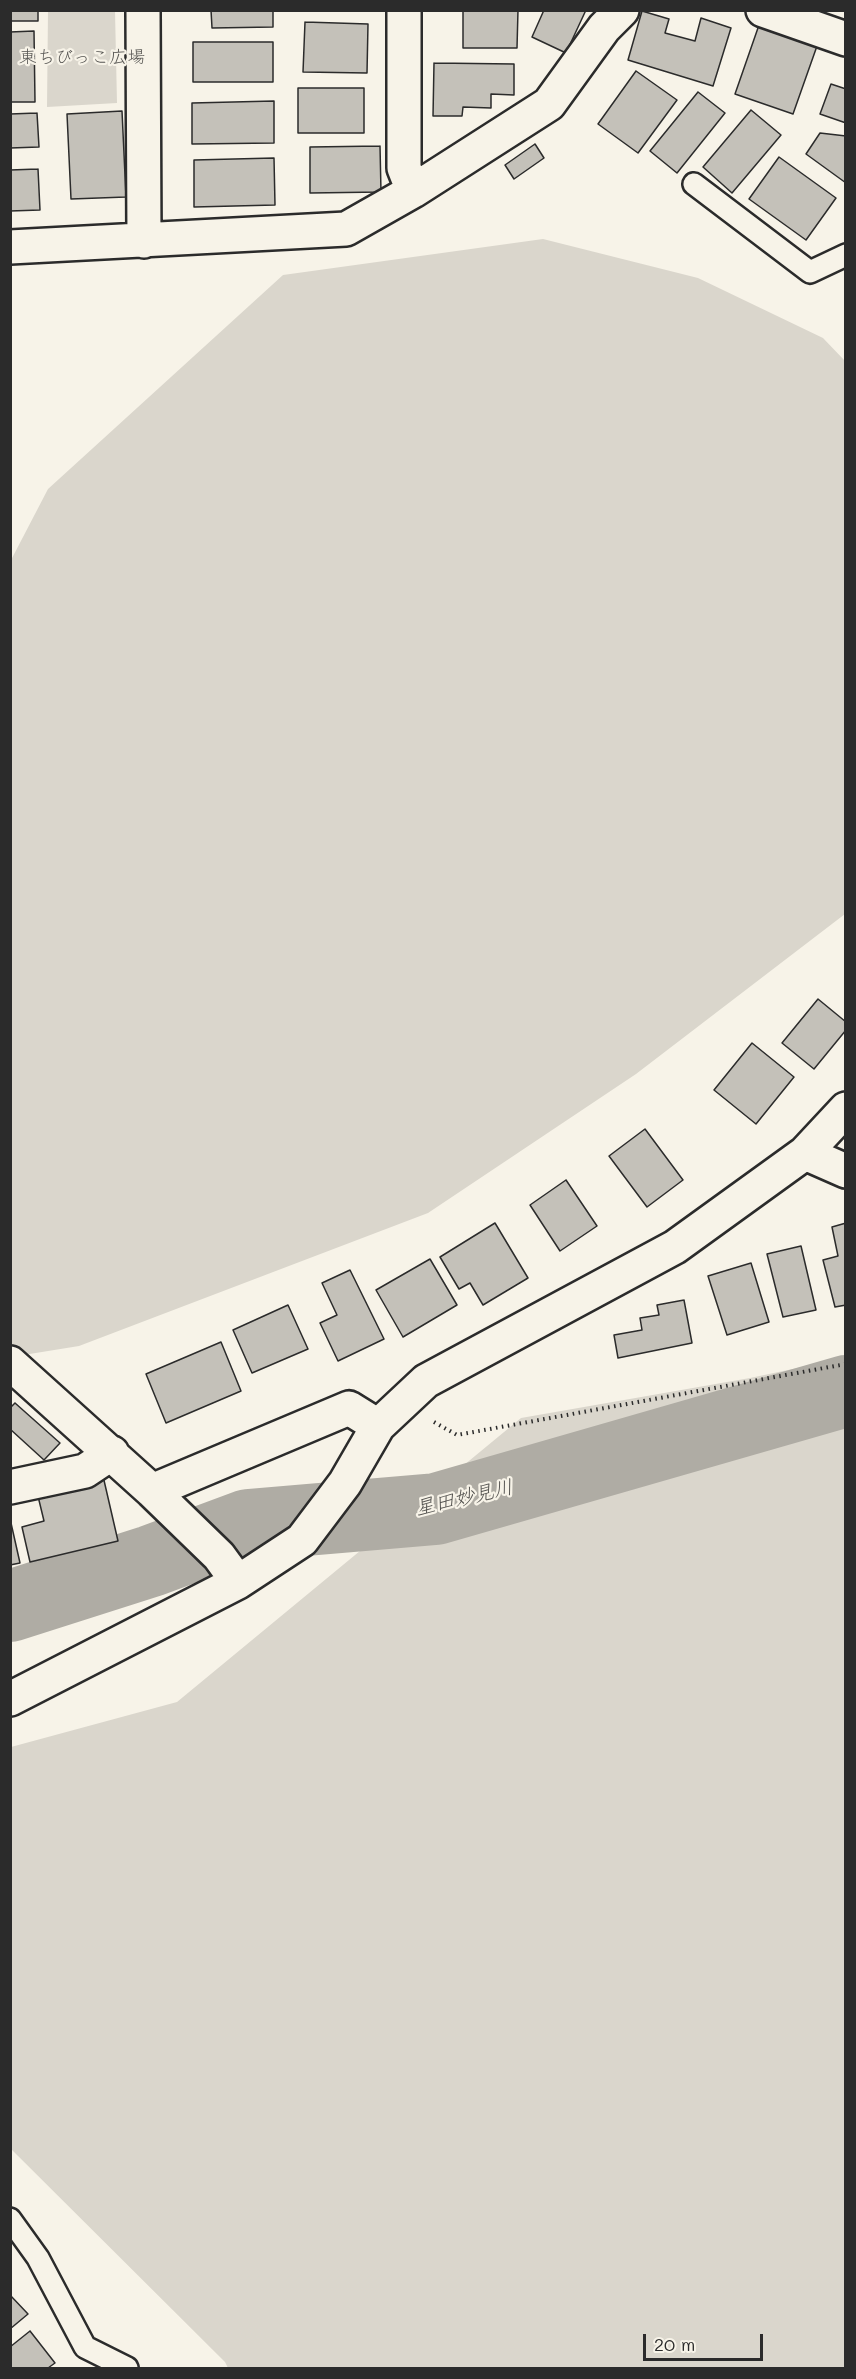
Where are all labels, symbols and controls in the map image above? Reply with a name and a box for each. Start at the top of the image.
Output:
park label: 東ちびっこ広場 [19,46,145,68]
water label: 星田妙見川 [413,1475,515,1521]
scale bar [646,2322,766,2360]
text: 20 m [654,2332,695,2356]

